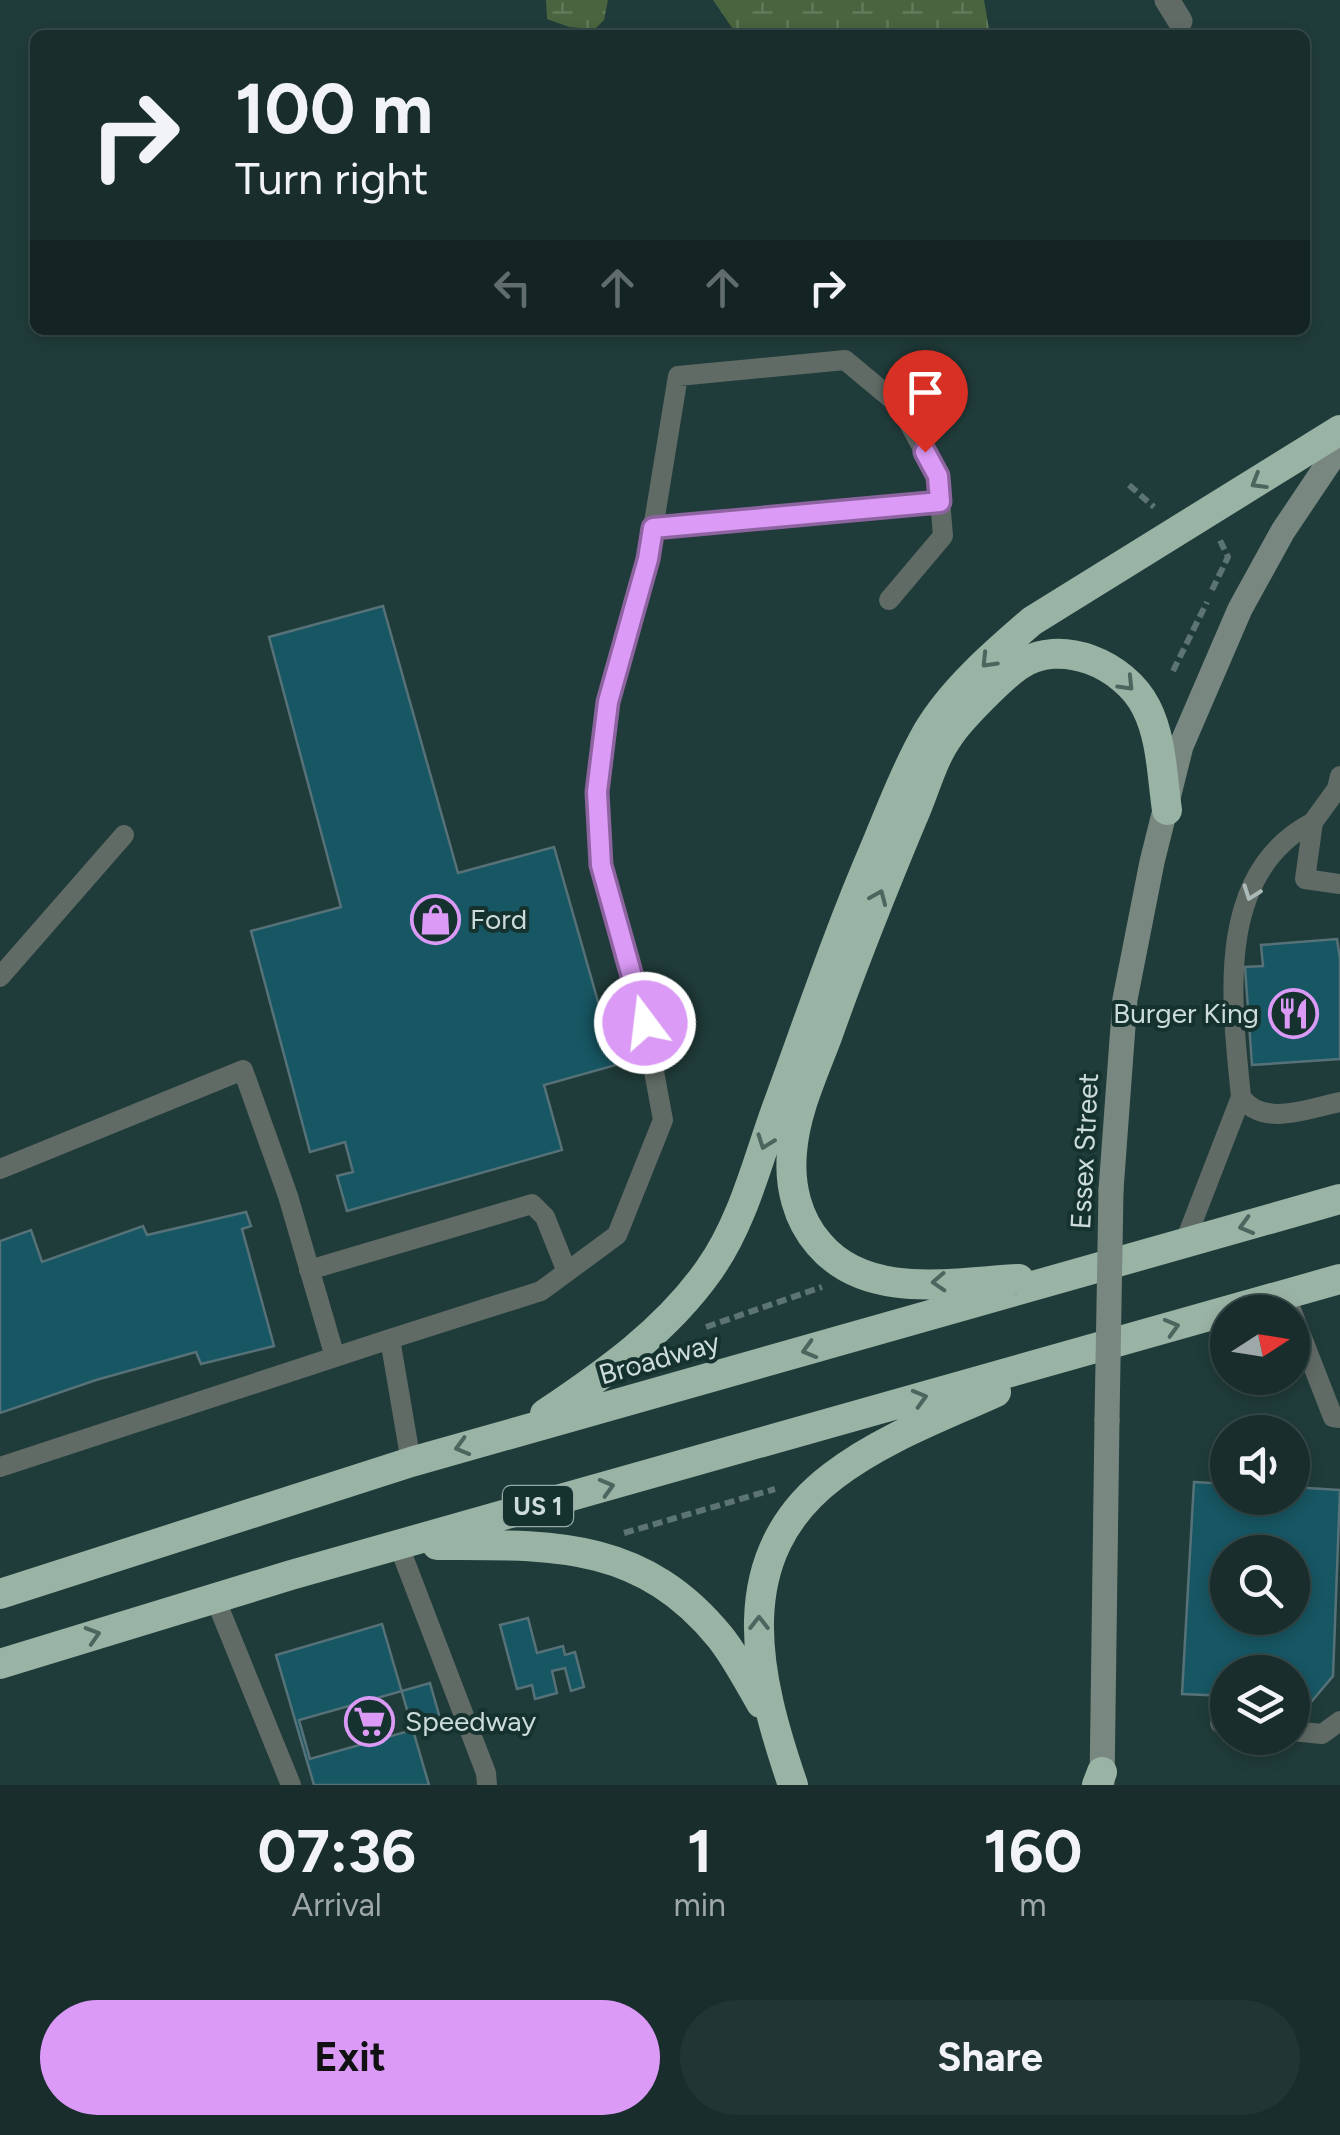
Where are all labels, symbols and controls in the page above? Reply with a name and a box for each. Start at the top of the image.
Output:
text: 100 m [235,66,433,151]
icon: right [70,70,200,200]
text: Turn right [235,151,428,205]
icon: left [485,260,540,315]
icon: ahead [590,260,645,315]
icon: ahead [695,260,750,315]
icon: right [800,260,855,315]
pin [883,350,968,453]
icon: arrive [898,365,953,420]
one-way arrow [1251,470,1269,489]
one-way arrow [982,650,1000,668]
one-way arrow [1115,672,1133,690]
one-way arrow [1242,884,1263,901]
one-way arrow [867,889,887,907]
shop icon: Ford [409,893,461,945]
place label: Ford [470,902,527,936]
position arrow [593,971,697,1075]
restaurant icon: Burger King [1268,987,1320,1039]
place label: Burger King [1113,996,1259,1030]
street label: Essex Street [1063,1072,1105,1230]
one-way arrow [756,1133,776,1150]
one-way arrow [1238,1214,1255,1235]
one-way arrow [931,1272,947,1293]
north arrow [1210,1295,1310,1395]
map controls [1210,1295,1310,1755]
one-way arrow [1163,1317,1180,1338]
street label: Broadway [595,1325,724,1391]
one-way arrow [801,1338,818,1359]
one-way arrow [910,1389,927,1410]
button: sound [1210,1415,1310,1515]
one-way arrow [455,1435,472,1456]
one-way arrow [598,1477,615,1498]
road number: US 1 [503,1486,573,1526]
button: search [1210,1535,1310,1635]
one-way arrow [748,1614,770,1630]
one-way arrow [84,1626,101,1646]
button: layers [1210,1655,1310,1755]
supermarket icon: Speedway [344,1695,396,1747]
place label: Speedway [405,1704,536,1738]
text: 07:36 [258,1815,416,1887]
text: 1 [687,1815,712,1887]
text: 160 [983,1815,1082,1887]
text: Arrival [292,1886,382,1924]
text: min [673,1886,726,1924]
text: m [1019,1886,1047,1924]
button: Exit [40,2000,660,2115]
button: Share [680,2000,1300,2115]

